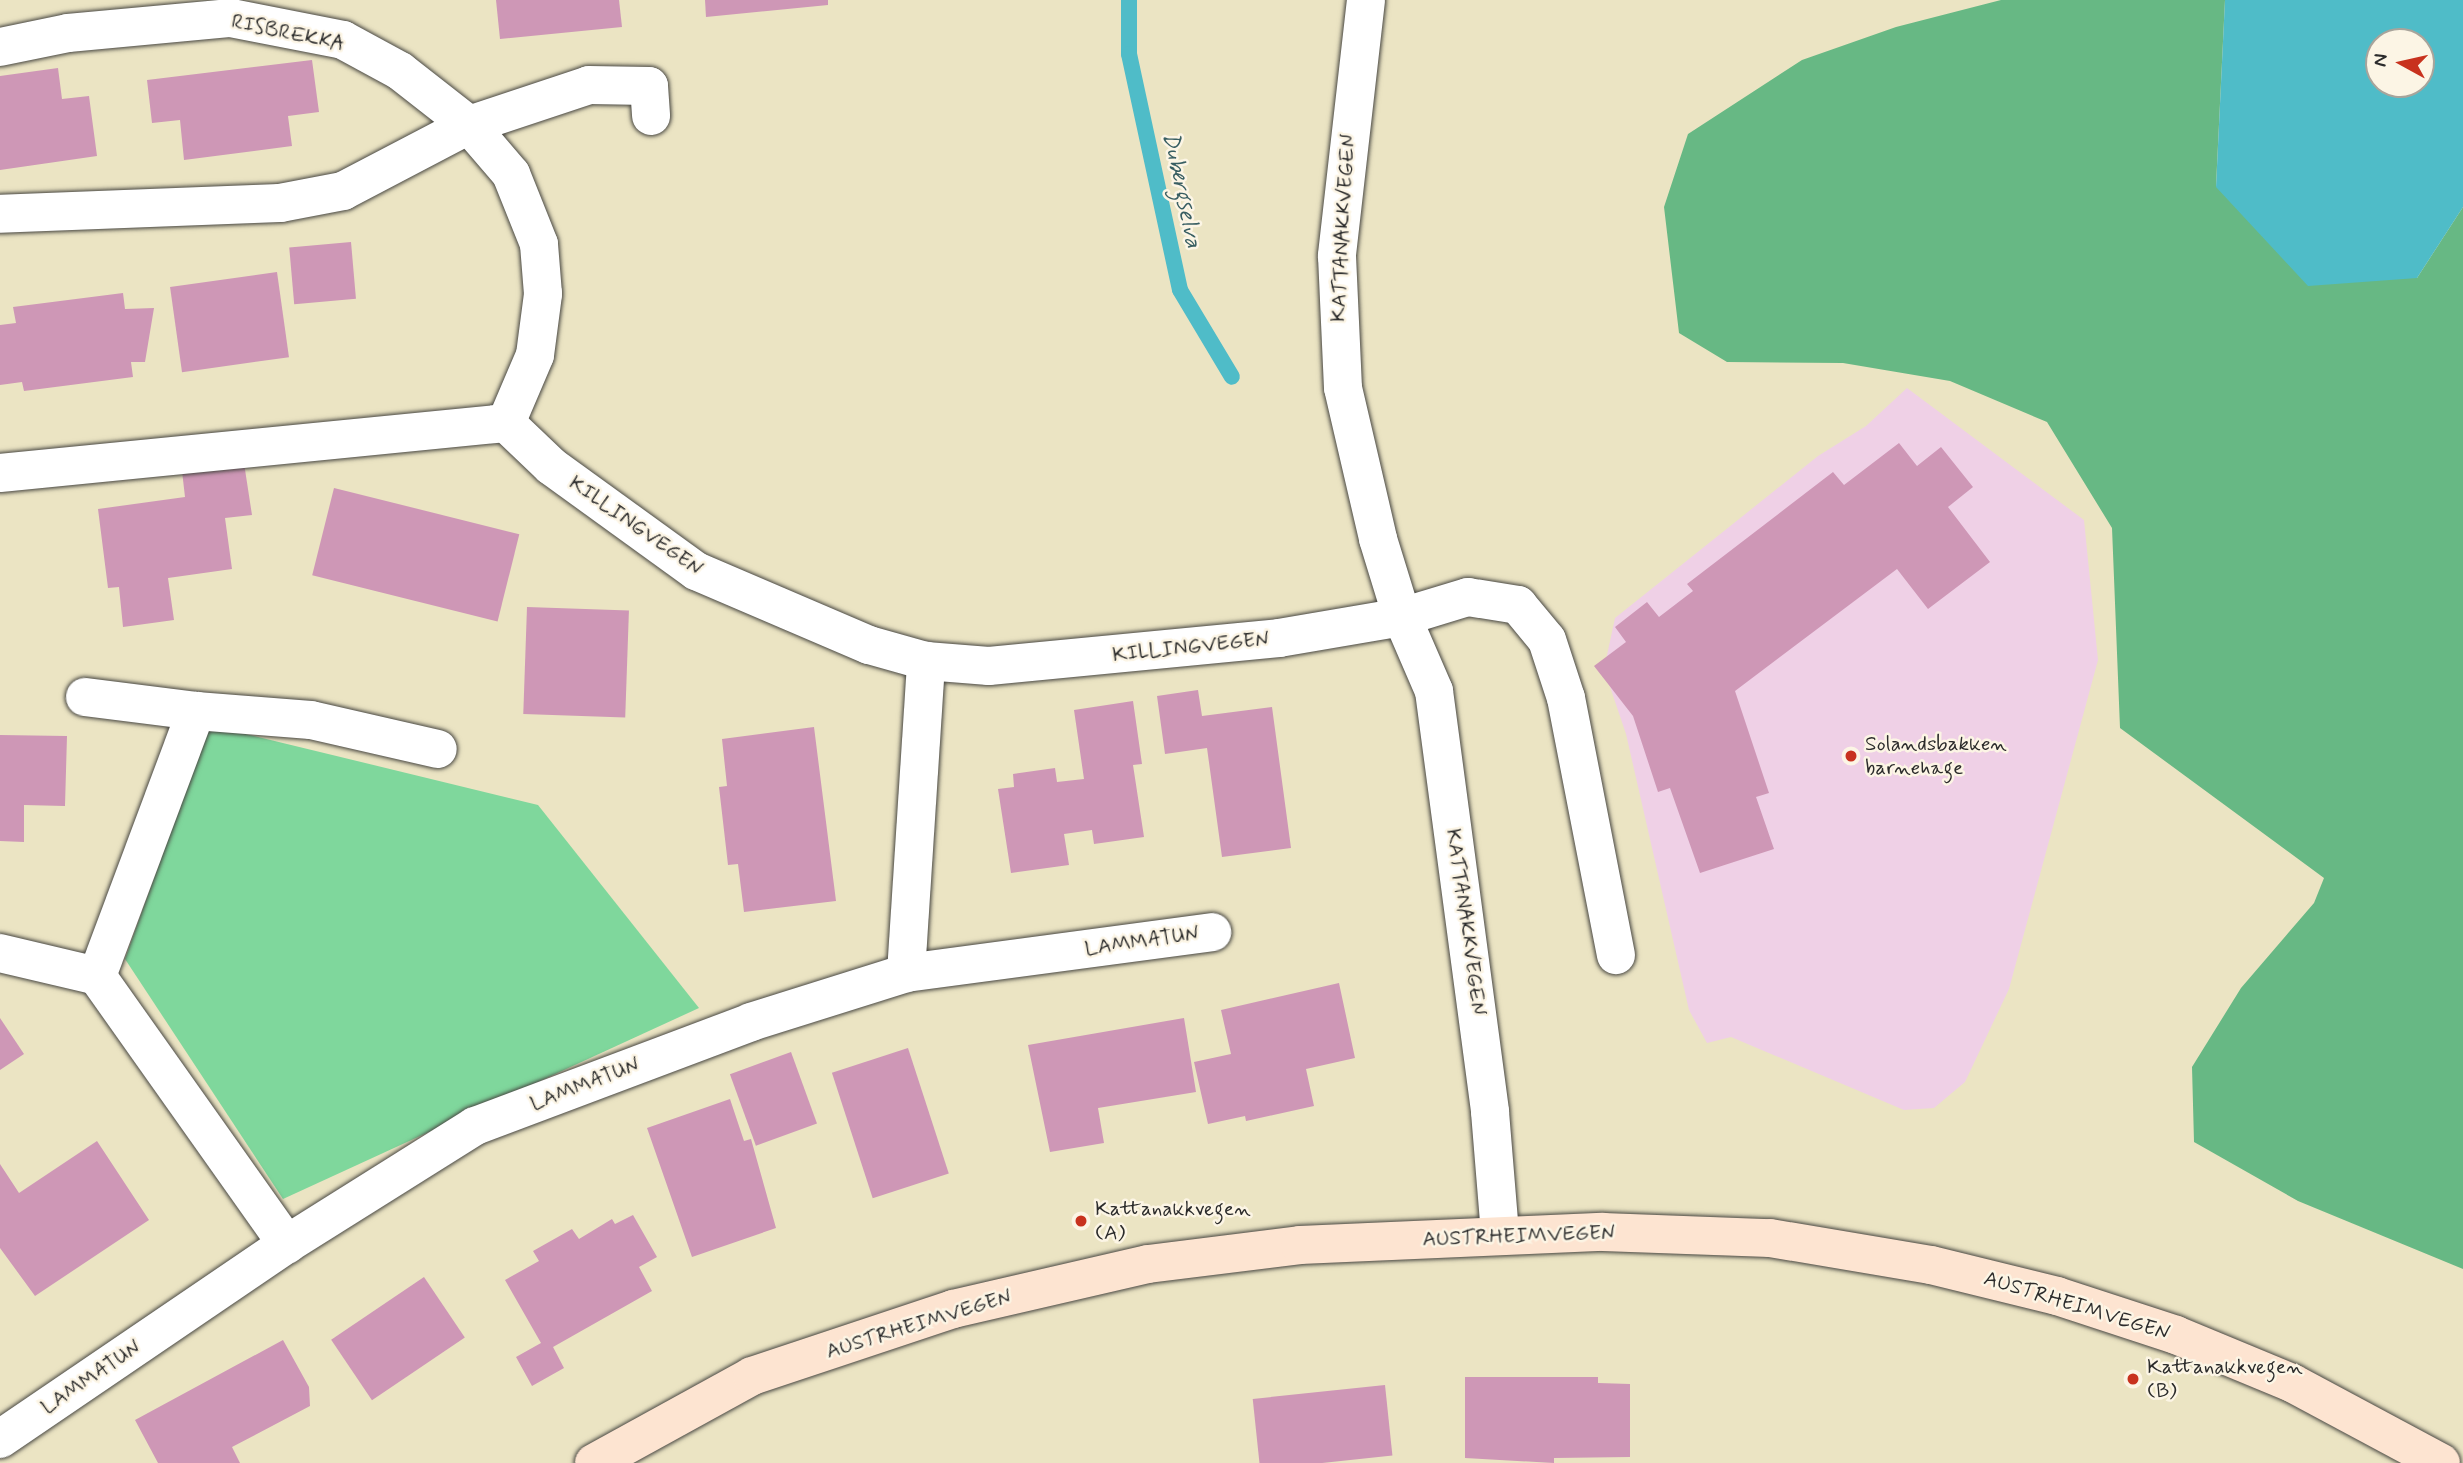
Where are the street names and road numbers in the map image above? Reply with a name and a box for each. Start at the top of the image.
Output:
street label: RISBREKKA [229,9,347,57]
street label: KATTANAKKVEGEN [1325,133,1361,323]
street label: KILLINGVEGEN [564,470,708,582]
street label: KILLINGVEGEN [1111,626,1271,668]
street label: KATTANAKKVEGEN [1440,827,1492,1017]
street label: LAMMATUN [1083,920,1201,962]
street label: LAMMATUN [527,1052,643,1116]
street label: AUSTRHEIMVEGEN [1422,1220,1616,1252]
street label: AUSTRHEIMVEGEN [1981,1266,2173,1346]
street label: AUSTRHEIMVEGEN [823,1284,1015,1364]
street label: LAMMATUN [36,1334,146,1420]

